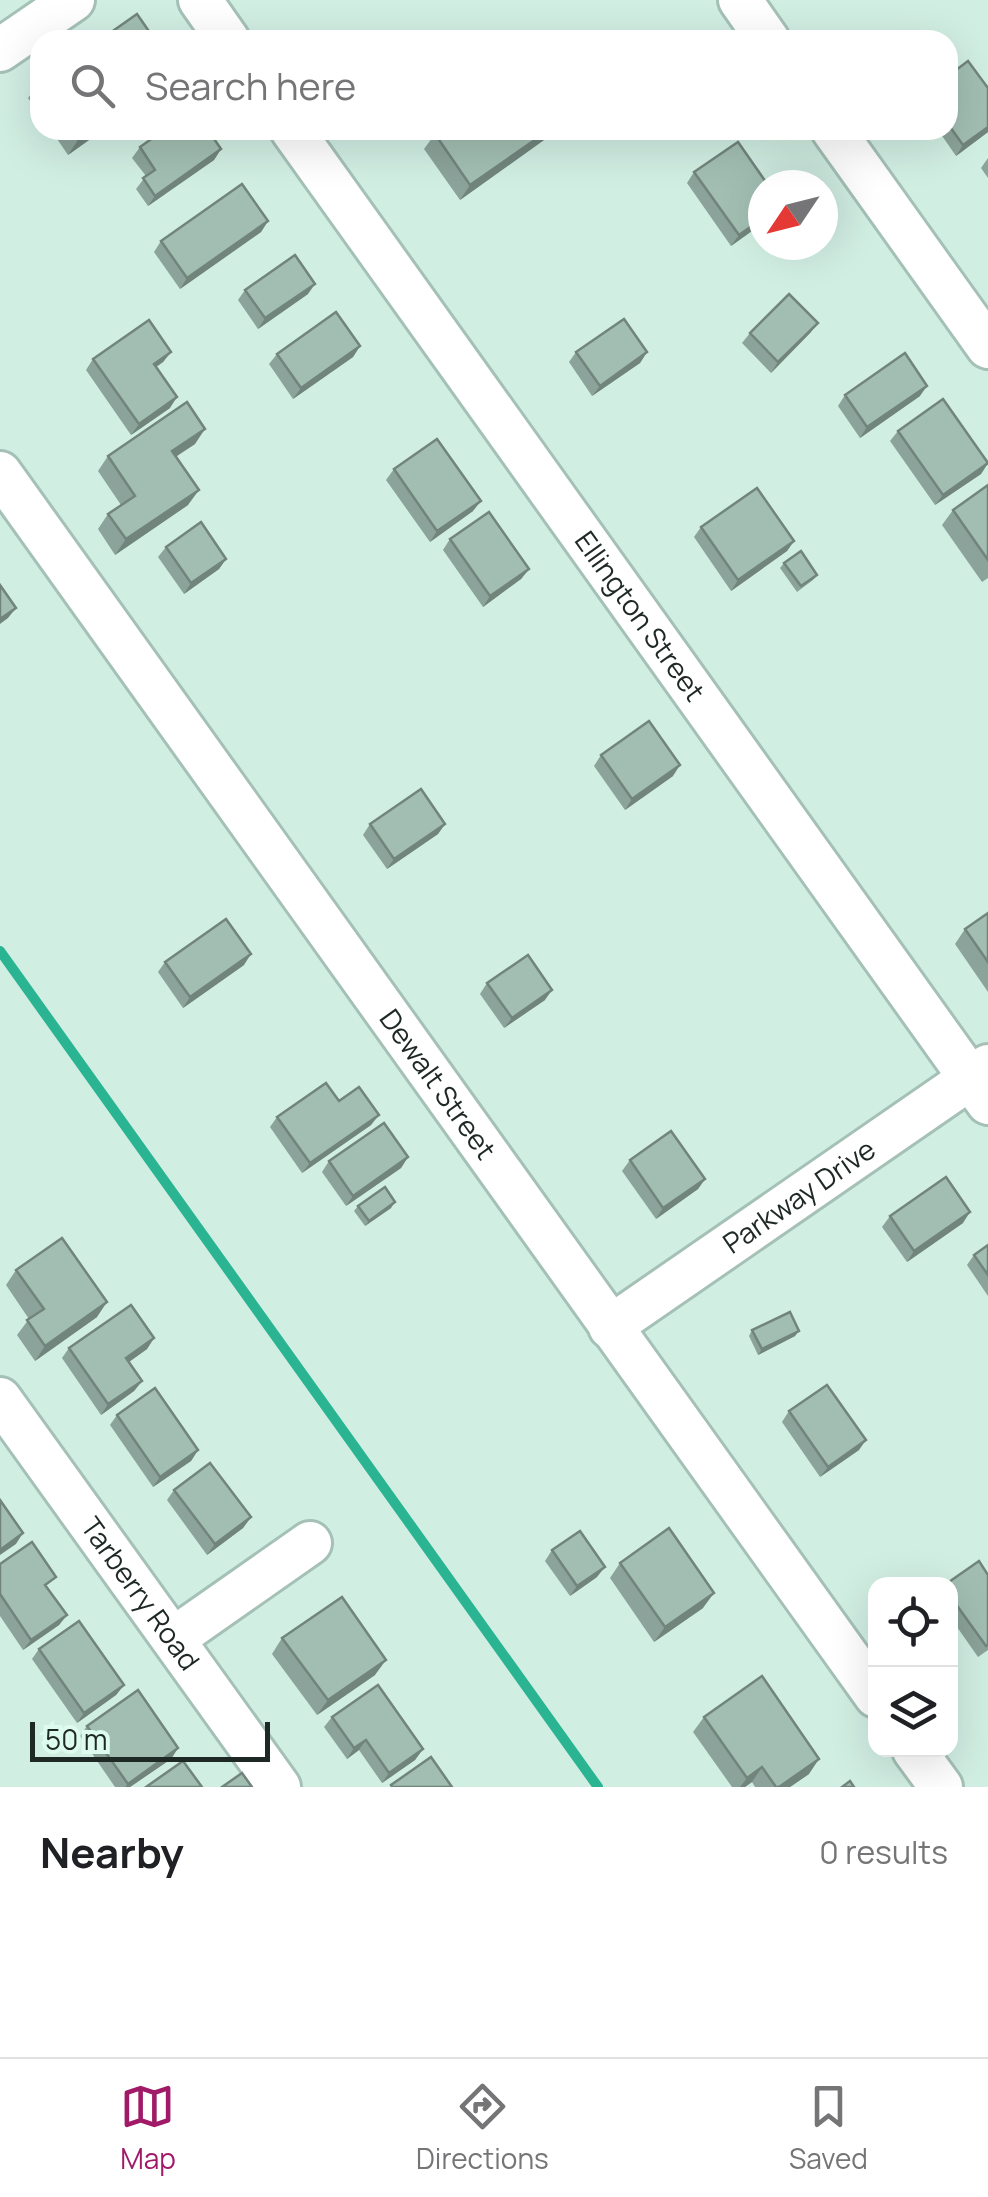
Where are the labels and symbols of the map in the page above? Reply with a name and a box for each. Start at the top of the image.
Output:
north arrow [748,170,838,260]
street label: Ellington Street [567,523,715,708]
street label: Dewalt Street [372,1001,506,1167]
street label: Parkway Drive [715,1130,882,1261]
street label: Tarberry Road [73,1509,209,1678]
scale bar [30,1717,270,1762]

